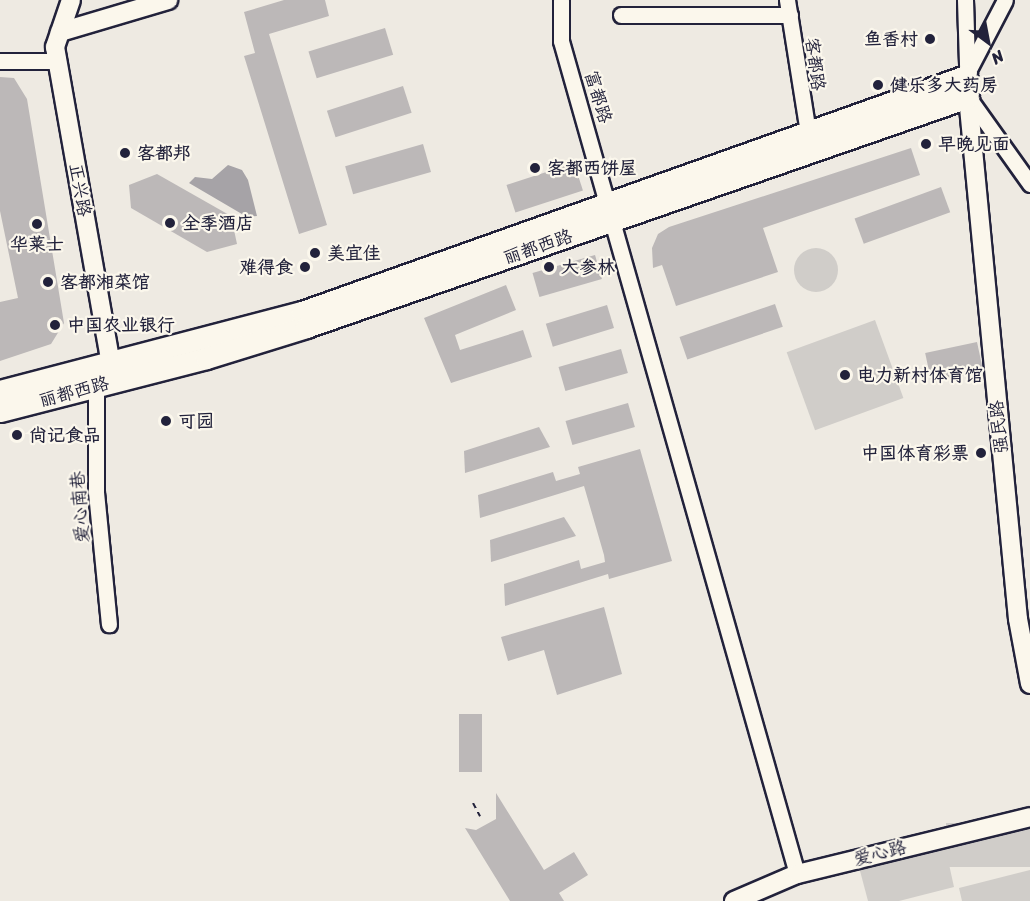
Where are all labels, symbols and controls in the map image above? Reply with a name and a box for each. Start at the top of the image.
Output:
north arrow [958,12,1018,72]
place label: 鱼香村 [864,28,918,50]
marker: 鱼香村 [923,32,937,46]
street label: 客都路 [801,36,829,92]
text: N [985,42,1010,73]
street label: 富都路 [580,68,616,126]
place label: 健乐多大药房 [890,74,998,96]
marker: 健乐多大药房 [871,78,885,92]
place label: 早晚见面 [938,133,1010,155]
marker: 早晚见面 [919,137,933,151]
place label: 客都邦 [137,142,191,164]
marker: 客都邦 [118,146,132,160]
place label: 客都西饼屋 [547,157,637,179]
marker: 客都西饼屋 [528,161,542,175]
street label: 正兴路 [65,162,95,218]
place label: 全季酒店 [182,212,254,234]
marker: 全季酒店 [163,216,177,230]
marker: 华莱士 [30,217,44,231]
street label: 丽都西路 [500,225,576,269]
place label: 华莱士 [10,233,64,255]
place label: 美宜佳 [327,242,381,264]
marker: 美宜佳 [308,246,322,260]
place label: 难得食 [239,256,293,278]
place label: 大参林 [561,256,615,278]
marker: 难得食 [298,260,312,274]
marker: 大参林 [542,260,556,274]
place label: 客都湘菜馆 [60,271,150,293]
marker: 客都湘菜馆 [41,275,55,289]
place label: 中国农业银行 [67,314,175,336]
marker: 中国农业银行 [48,318,62,332]
place label: 电力新村体育馆 [857,364,983,386]
marker: 电力新村体育馆 [838,368,852,382]
street label: 丽都西路 [36,372,112,412]
street label: 强民路 [985,399,1013,455]
place label: 可园 [178,410,214,432]
marker: 可园 [159,414,173,428]
place label: 尚记食品 [29,424,101,446]
marker: 尚记食品 [10,428,24,442]
place label: 中国体育彩票 [861,442,969,464]
marker: 中国体育彩票 [974,446,988,460]
street label: 爱心南巷 [67,470,93,544]
street label: 爱心路 [851,836,909,870]

